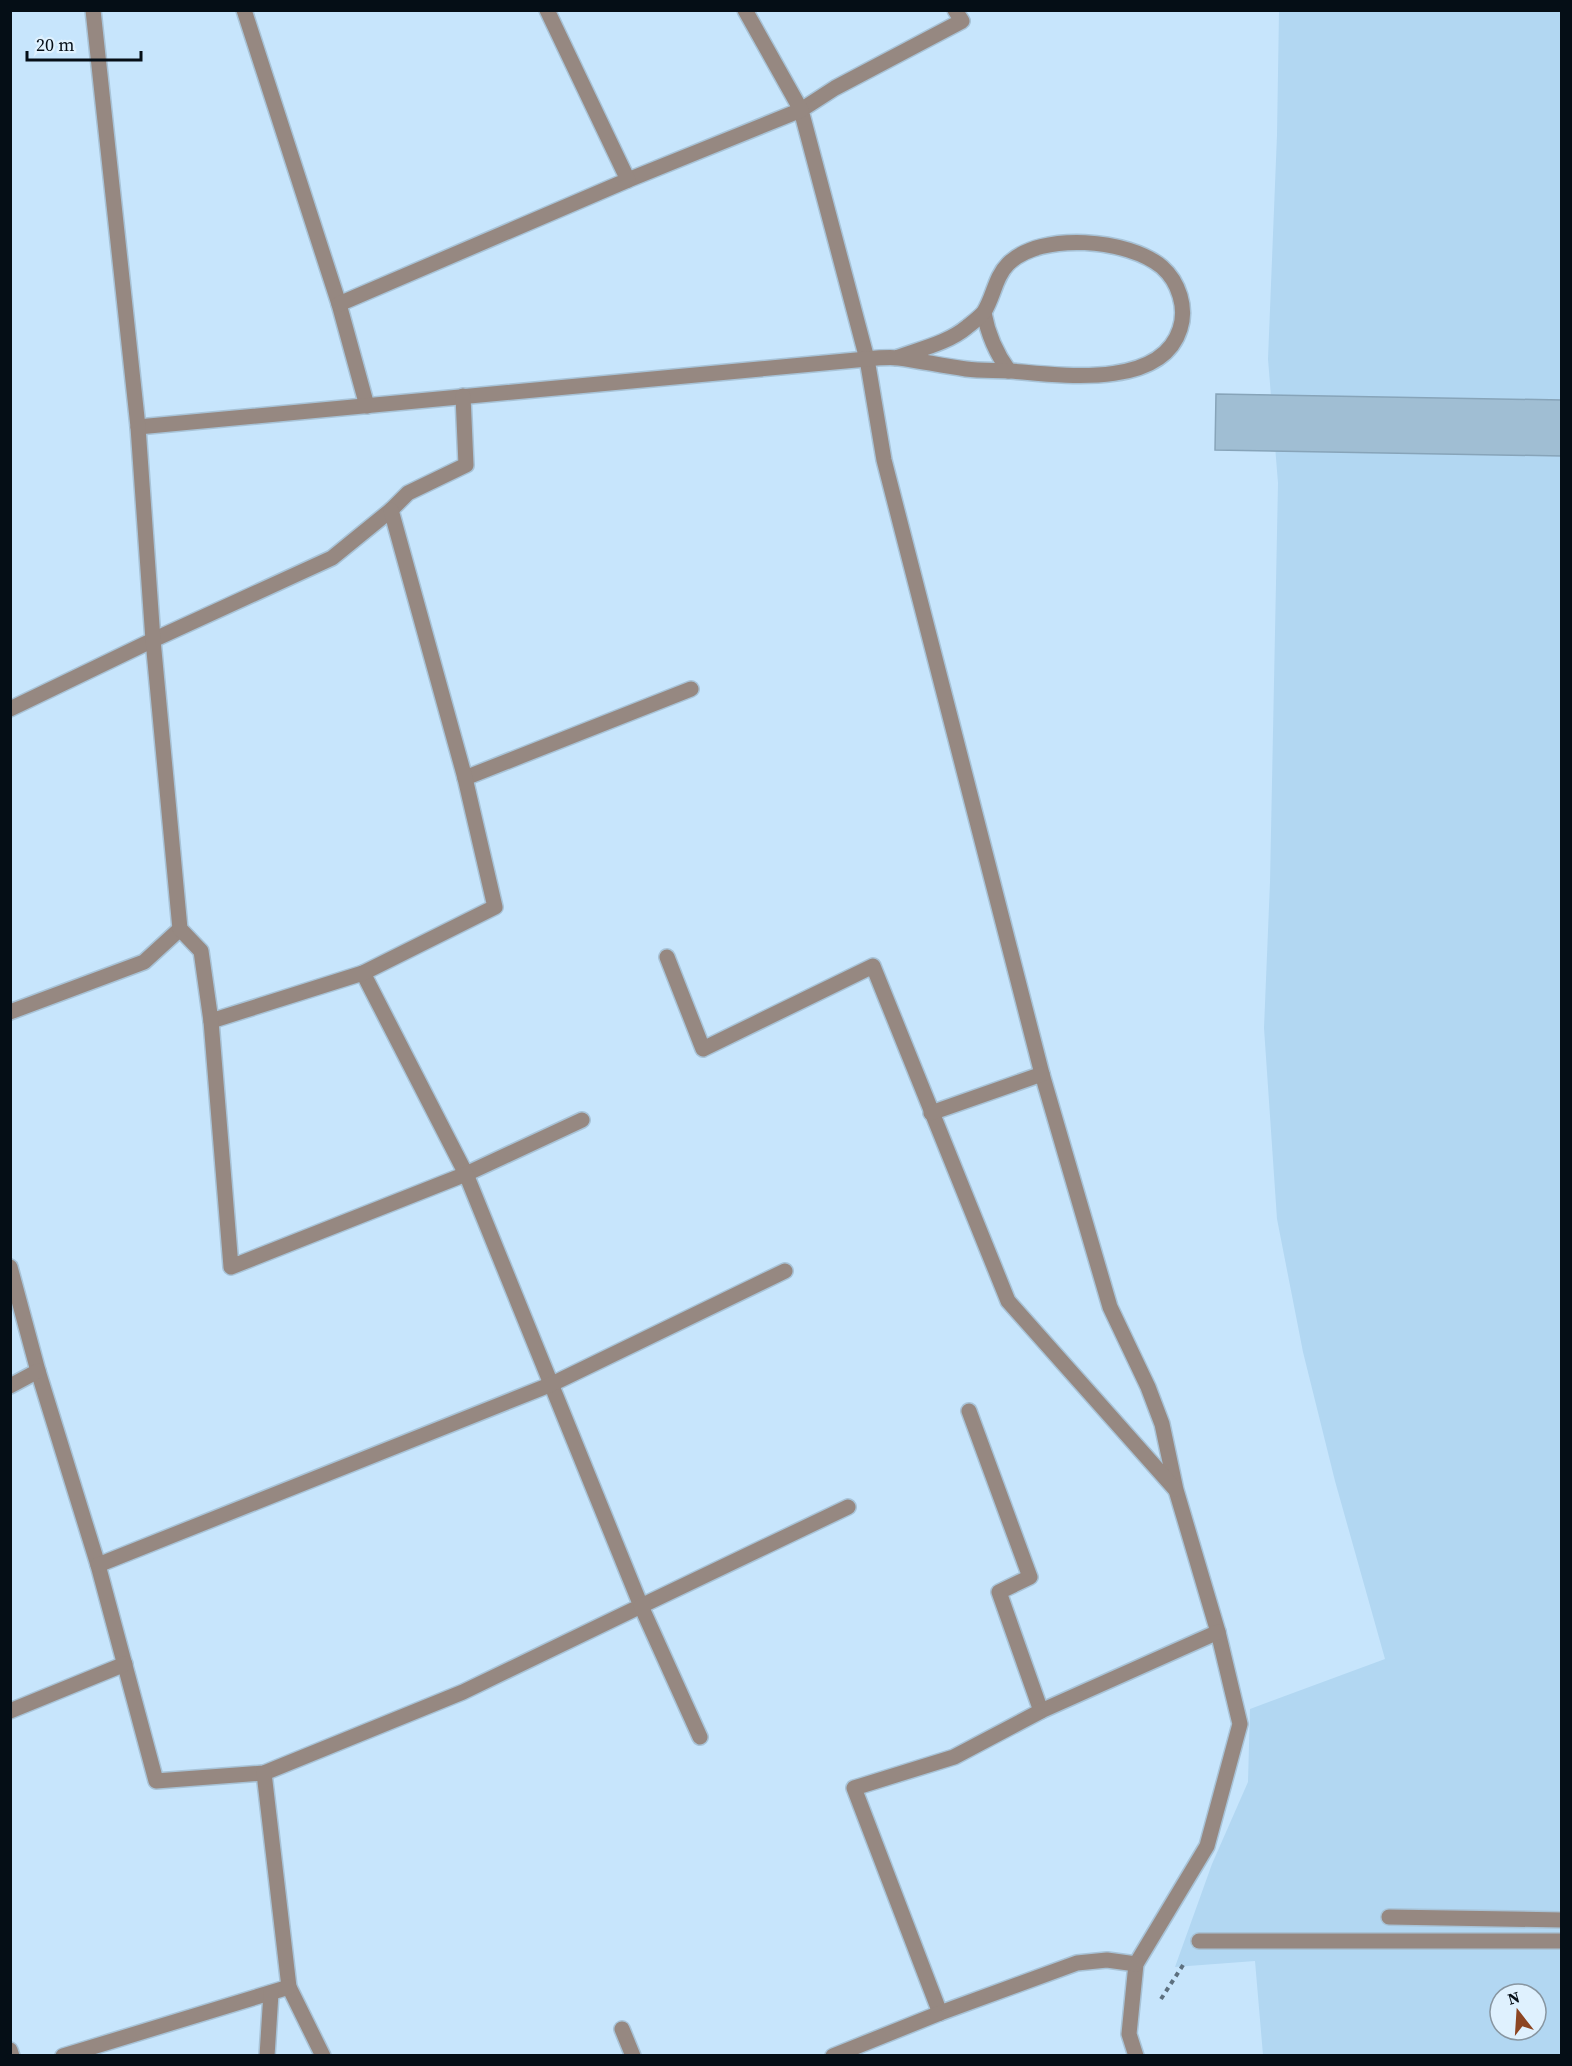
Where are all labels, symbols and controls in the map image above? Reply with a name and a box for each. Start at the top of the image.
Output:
scale bar [27,24,141,62]
text: 20 m [36,32,74,57]
north arrow [1488,1982,1548,2042]
text: N [1505,1985,1523,2010]

